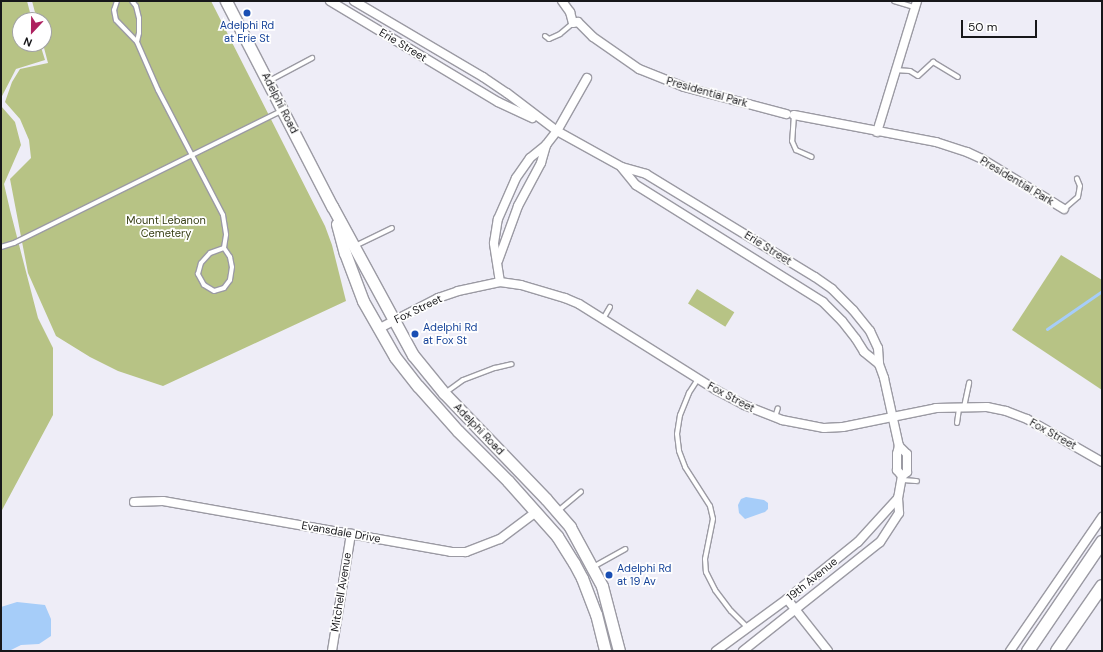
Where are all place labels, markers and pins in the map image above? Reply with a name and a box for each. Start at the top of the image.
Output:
marker: Adelphi Rd at Erie St [242,8,252,18]
place label: Adelphi Rd at Erie St [220,19,274,45]
place label: Adelphi Rd at Fox St [423,321,477,347]
marker: Adelphi Rd at Fox St [410,329,420,339]
place label: Adelphi Rd at 19 Av [617,562,671,588]
marker: Adelphi Rd at 19 Av [604,570,614,580]

